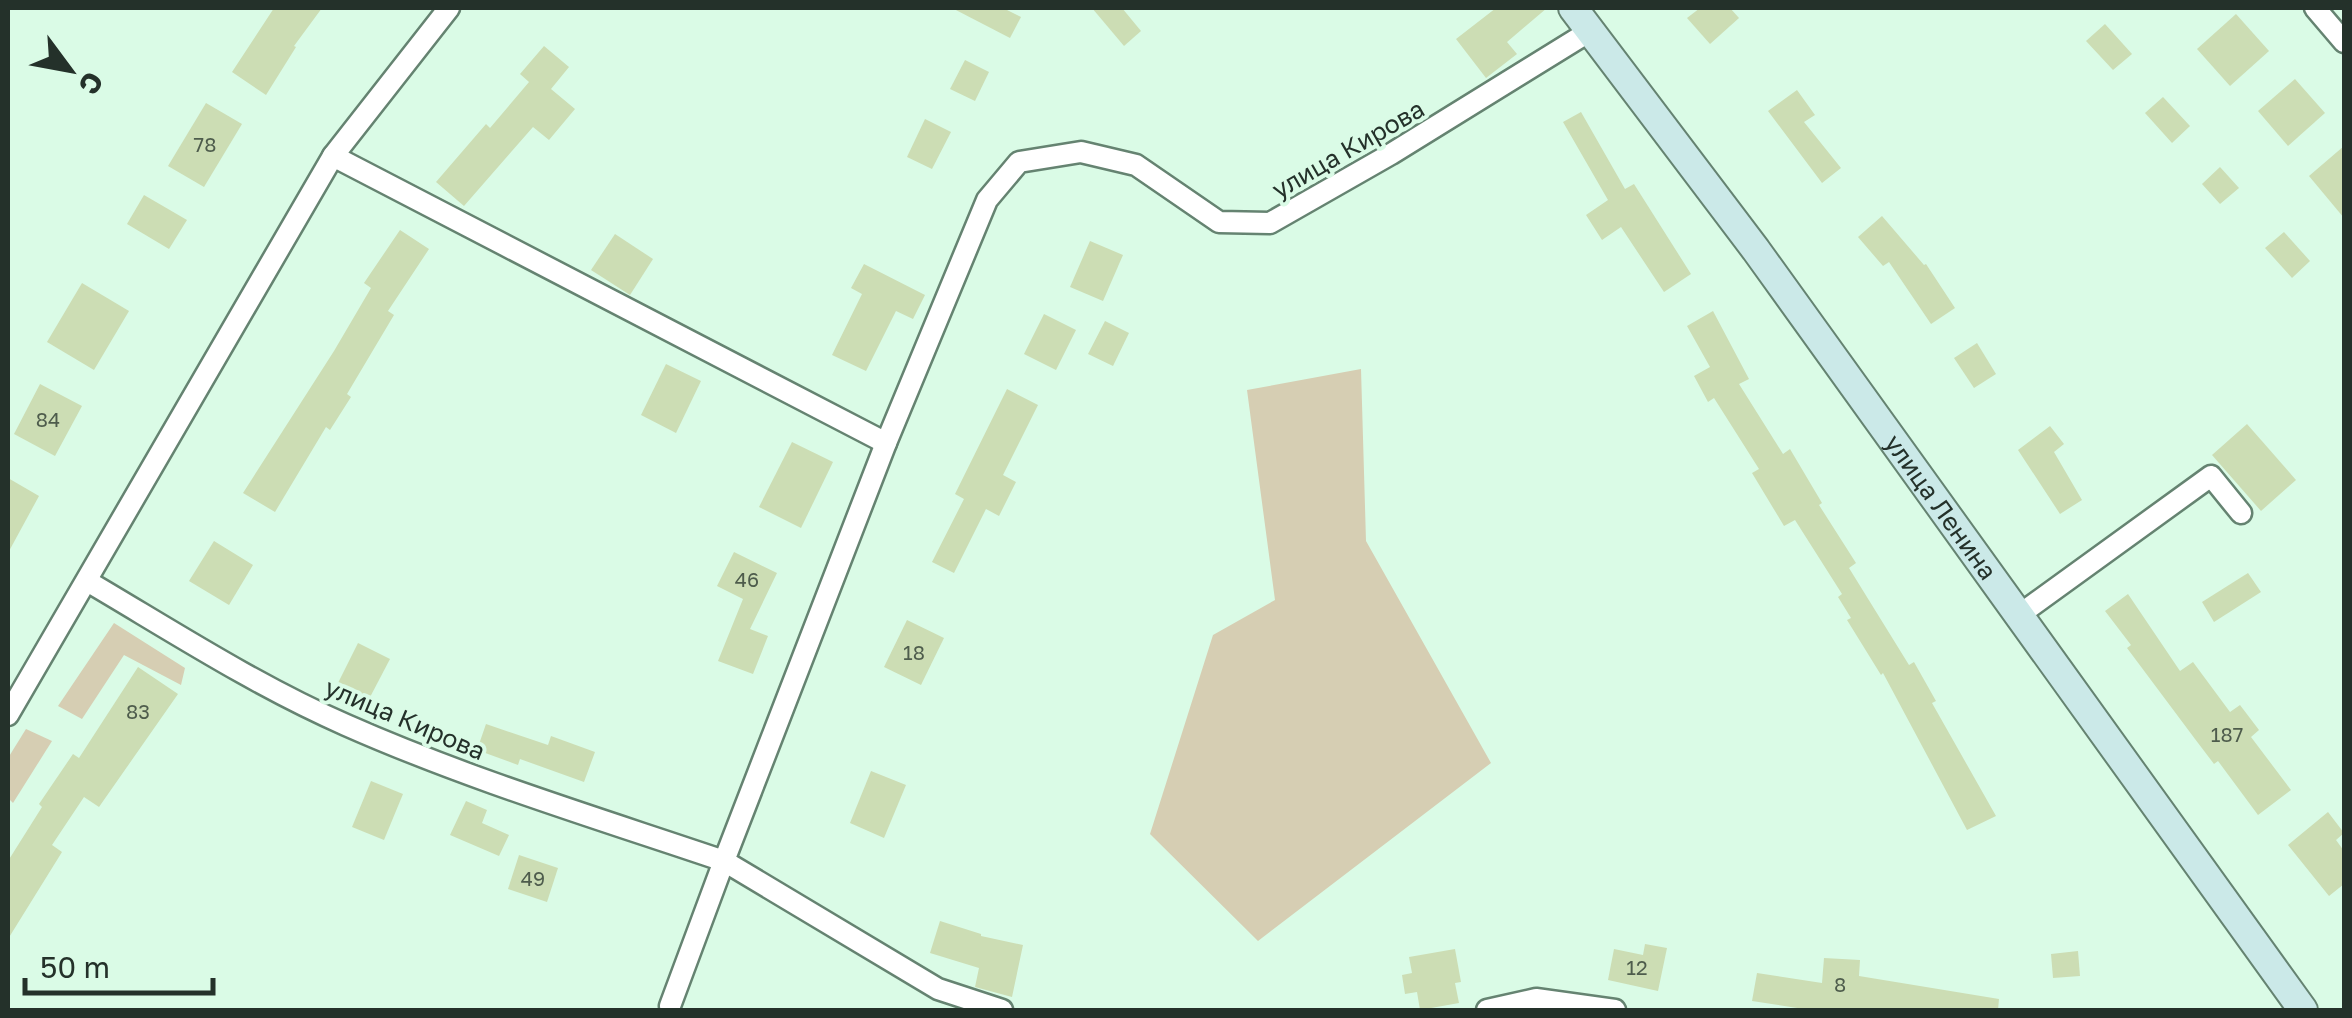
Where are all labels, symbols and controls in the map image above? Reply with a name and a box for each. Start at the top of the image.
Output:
north arrow [20,20,120,120]
text: С [72,66,111,101]
street label: улица Кирова [1266,92,1429,205]
house number: 78 [194,132,216,156]
house number: 84 [36,407,60,431]
street label: улица Ленина [1879,428,2004,585]
house number: 46 [735,567,759,591]
house number: 18 [903,640,925,664]
street label: улица Кирова [320,671,490,766]
house number: 83 [126,699,150,723]
house number: 187 [2211,722,2243,746]
house number: 49 [521,866,545,890]
scale bar [25,933,212,995]
text: 50 m [40,949,110,985]
house number: 12 [1626,955,1648,979]
house number: 8 [1834,972,1846,996]

